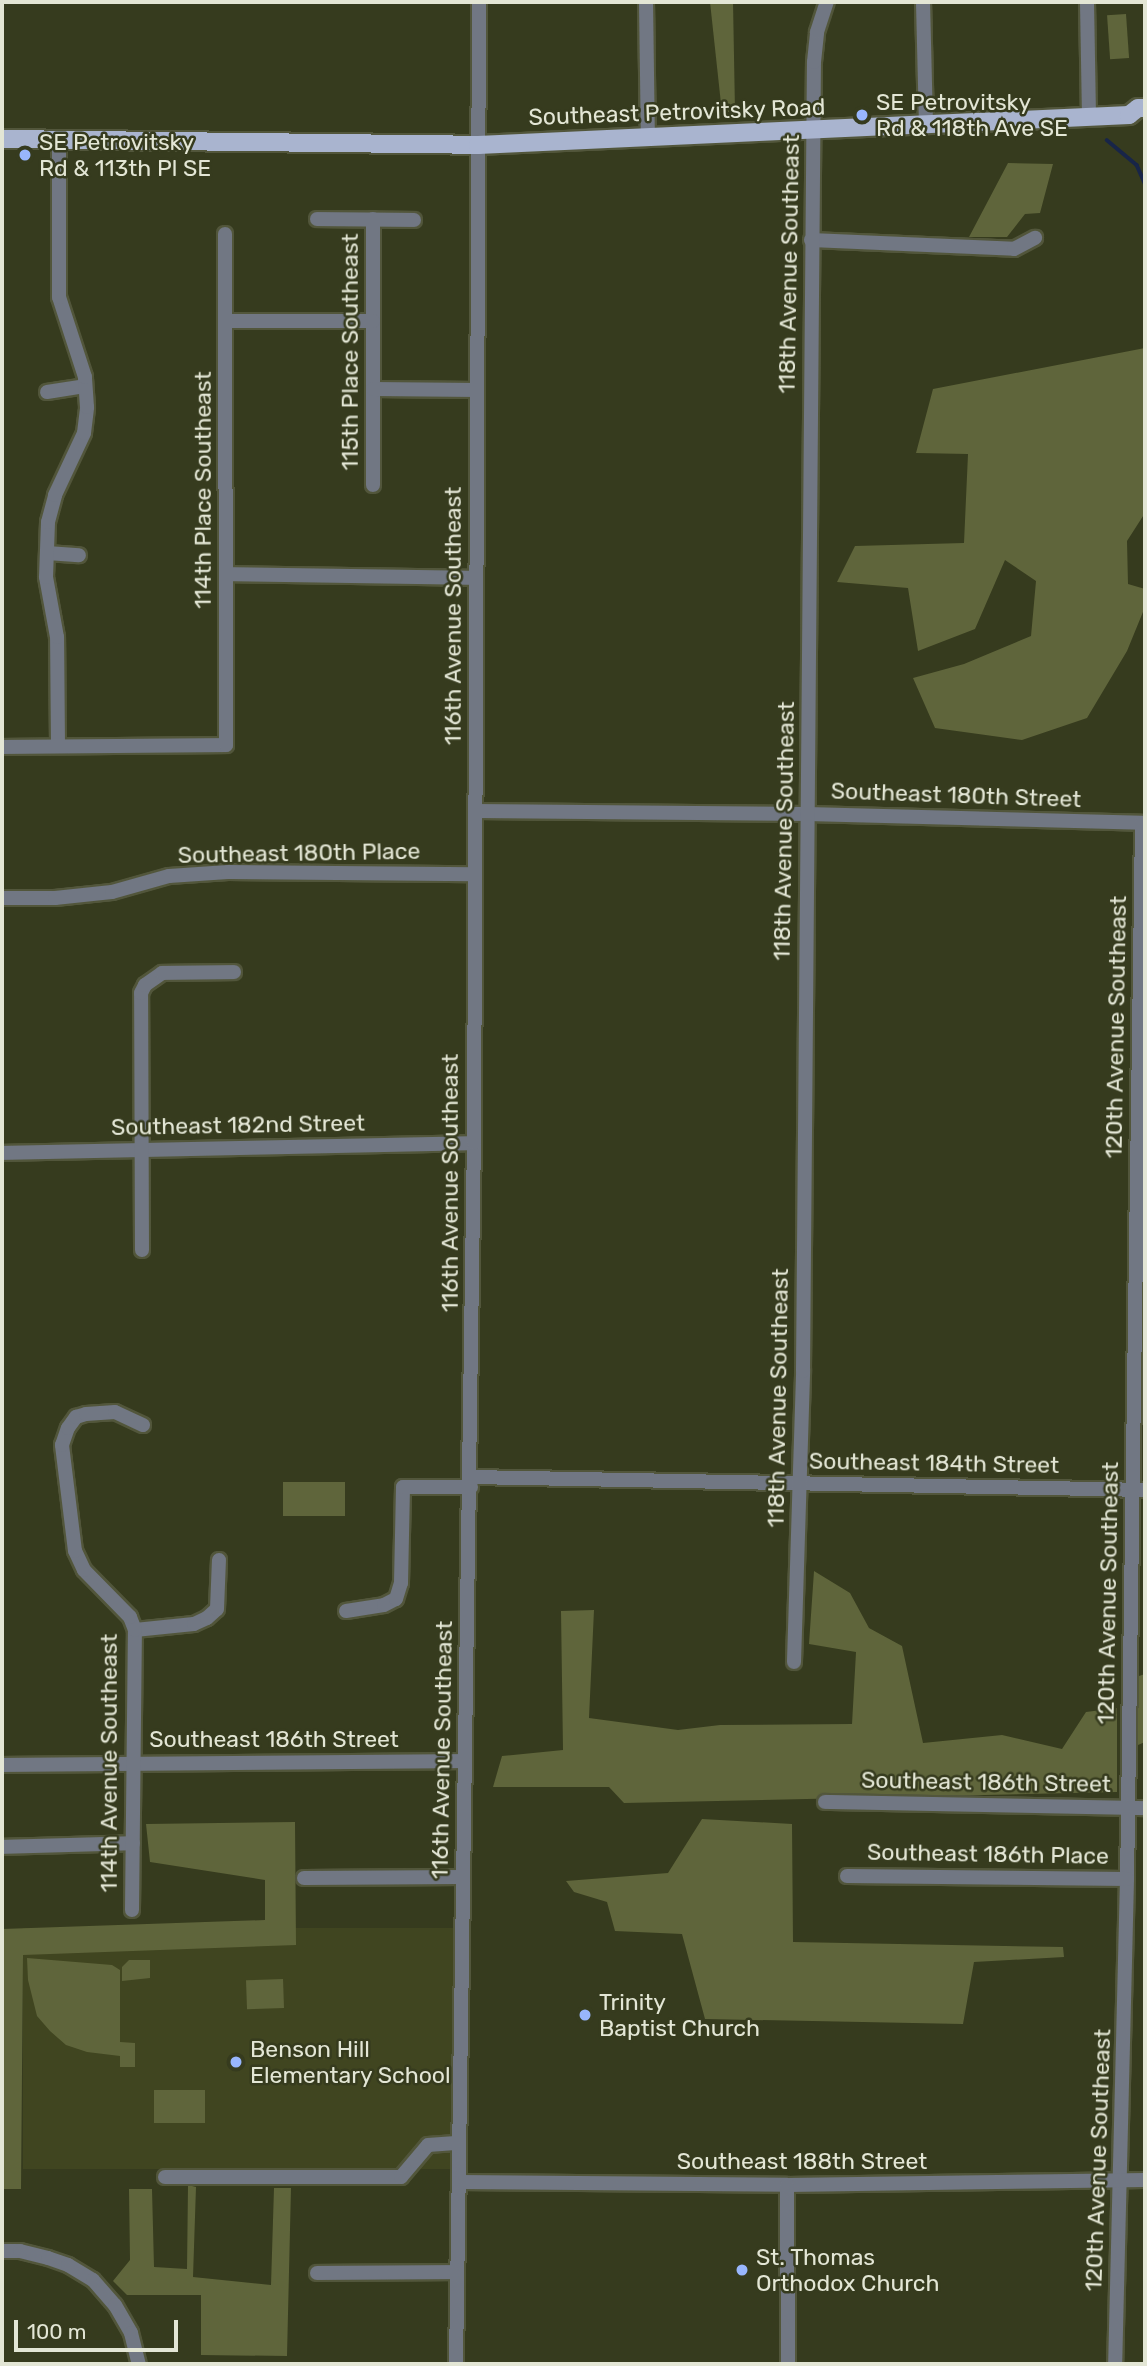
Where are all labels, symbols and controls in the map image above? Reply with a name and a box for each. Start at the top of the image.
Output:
place label: SE Petrovitsky Rd & 118th Ave SE [876,88,1069,142]
street label: Southeast Petrovitsky Road [528,93,826,131]
marker: SE Petrovitsky Rd & 118th Ave SE [854,107,870,123]
place label: SE Petrovitsky Rd & 113th Pl SE [39,128,211,182]
street label: 118th Avenue Southeast [773,134,805,394]
marker: SE Petrovitsky Rd & 113th Pl SE [17,147,33,163]
street label: 115th Place Southeast [336,234,364,470]
street label: 114th Place Southeast [189,371,217,609]
street label: 116th Avenue Southeast [439,486,467,746]
street label: 118th Avenue Southeast [768,701,800,961]
street label: Southeast 180th Street [830,777,1082,813]
street label: Southeast 180th Place [177,837,421,869]
street label: 120th Avenue Southeast [1100,895,1132,1159]
street label: 116th Avenue Southeast [436,1053,464,1313]
street label: Southeast 182nd Street [111,1109,365,1141]
street label: 118th Avenue Southeast [762,1268,794,1528]
street label: Southeast 184th Street [809,1447,1059,1479]
street label: 120th Avenue Southeast [1092,1461,1124,1725]
street label: 116th Avenue Southeast [426,1620,458,1880]
street label: 114th Avenue Southeast [95,1633,123,1893]
street label: Southeast 186th Street [149,1725,399,1753]
street label: Southeast 186th Street [861,1766,1111,1798]
street label: Southeast 186th Place [867,1838,1109,1870]
place label: Trinity Baptist Church [599,1988,760,2042]
marker: Trinity Baptist Church [577,2007,593,2023]
street label: 120th Avenue Southeast [1080,2028,1116,2292]
place label: Benson Hill Elementary School [250,2035,451,2089]
marker: Benson Hill Elementary School [228,2054,244,2070]
street label: Southeast 188th Street [677,2147,927,2175]
place label: St. Thomas Orthodox Church [756,2243,940,2297]
marker: St. Thomas Orthodox Church [734,2262,750,2278]
scale bar [18,2306,182,2350]
text: 100 m [27,2319,86,2344]

